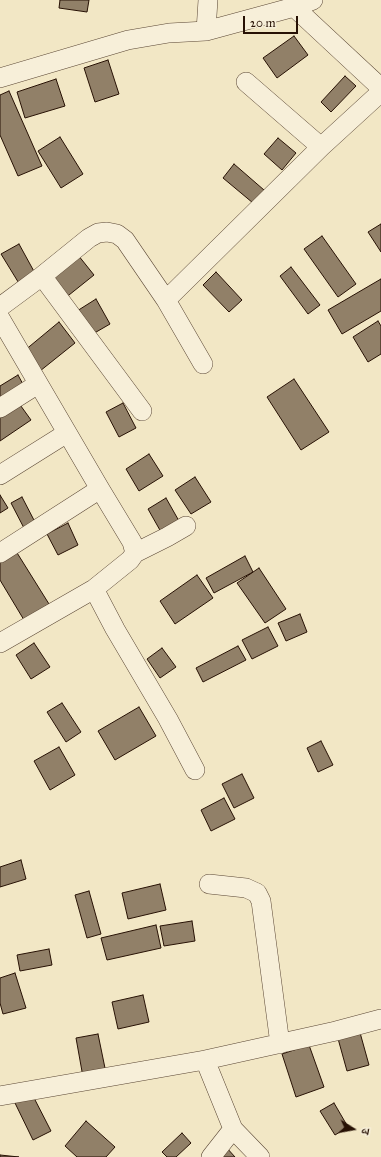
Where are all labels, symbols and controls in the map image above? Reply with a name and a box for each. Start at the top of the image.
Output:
scale bar [245,8,300,34]
text: 20 m [250,16,276,30]
north arrow [333,1109,373,1149]
text: उ [358,1127,372,1135]

